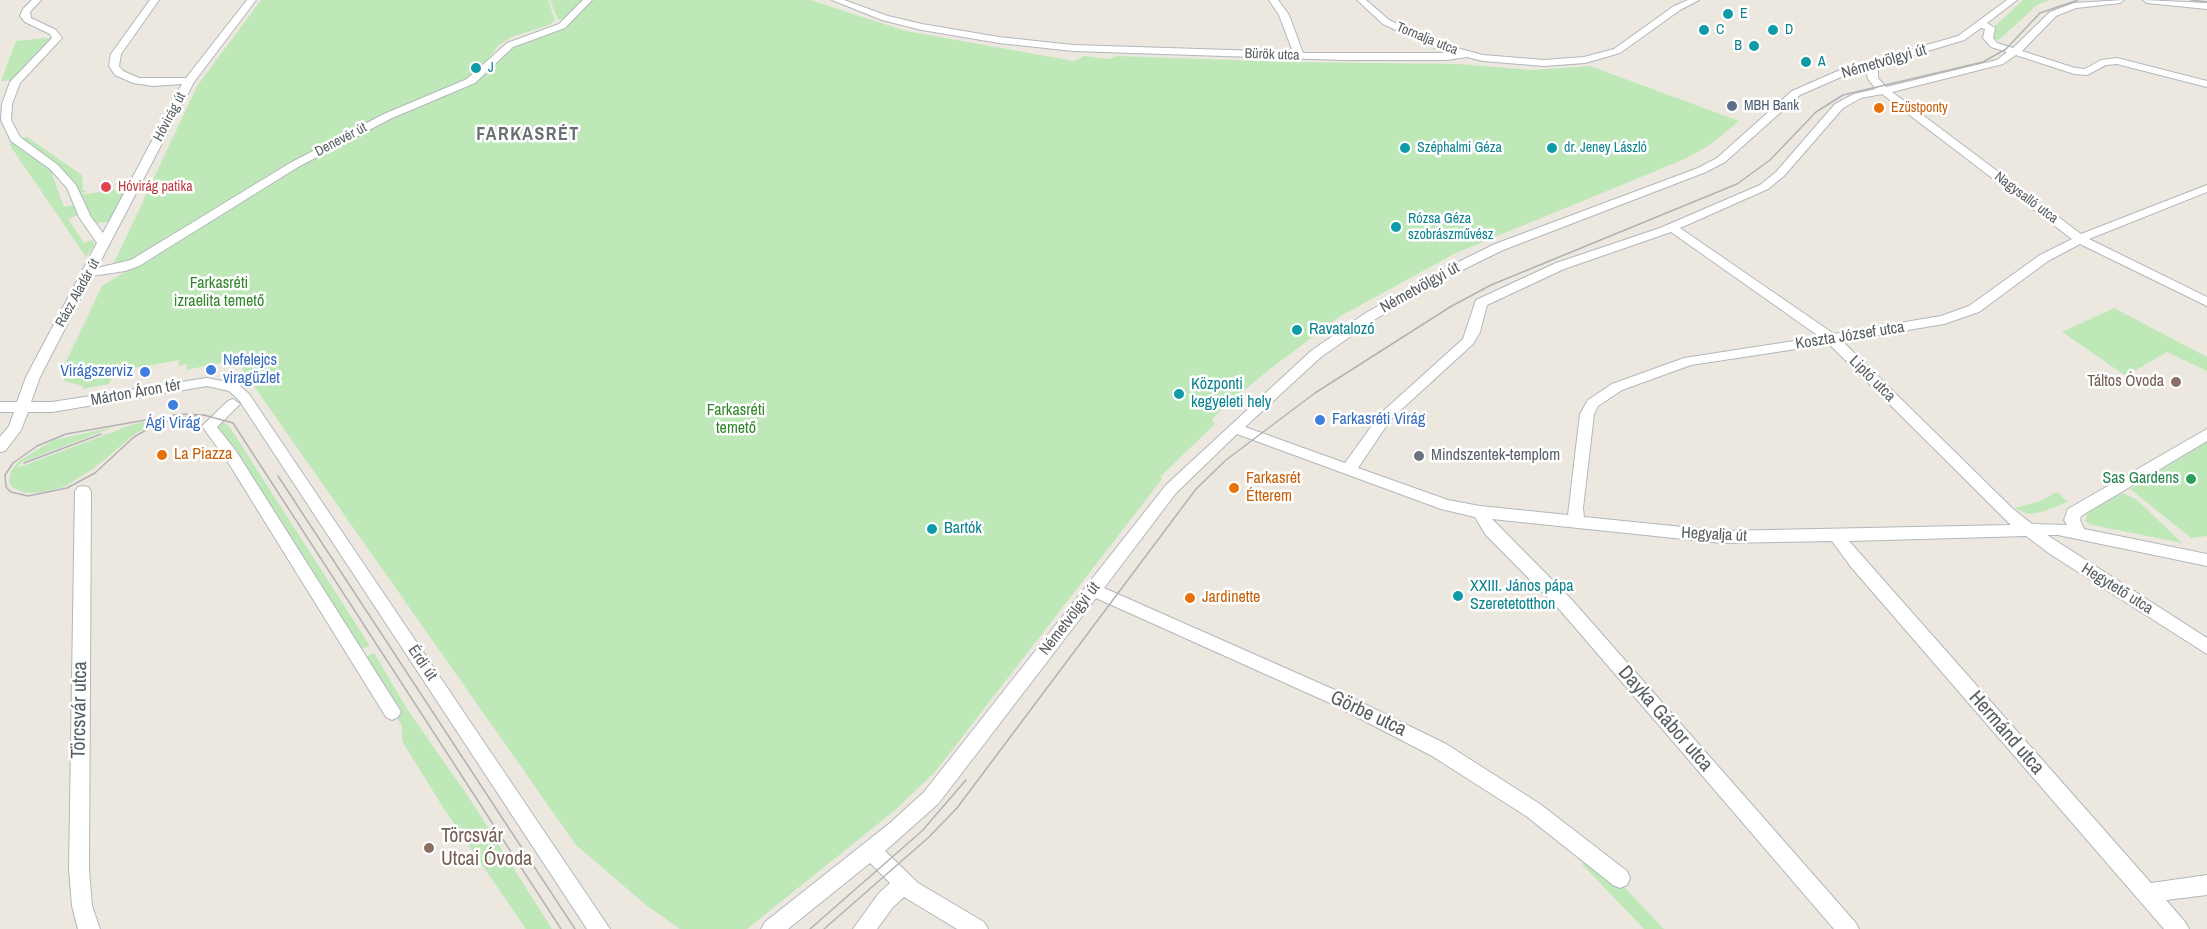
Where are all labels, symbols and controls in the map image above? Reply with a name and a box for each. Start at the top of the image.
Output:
place label: E [1740,6,1748,22]
marker: E [1721,7,1735,21]
street label: Tornalja utca [1394,19,1460,59]
place label: C [1716,22,1724,38]
place label: D [1785,22,1793,38]
marker: C [1697,23,1711,37]
marker: D [1766,23,1780,37]
place label: B [1734,38,1742,54]
marker: B [1747,39,1761,53]
street label: Németvölgyi út [1839,41,1929,83]
street label: Bürök utca [1244,46,1300,64]
place label: A [1818,54,1826,70]
marker: A [1799,55,1813,69]
place label: J [488,60,494,76]
marker: J [469,61,483,75]
street label: Hóvirág út [150,90,190,144]
place label: MBH Bank [1744,98,1799,114]
marker: MBH Bank [1725,99,1739,113]
place label: Ezüstponty [1891,100,1948,116]
marker: Ezüstponty [1872,101,1886,115]
street label: Denevér út [312,119,370,161]
district label: FARKASRÉT [476,124,580,146]
place label: Széphalmi Géza [1417,140,1502,156]
place label: dr. Jeney László [1564,140,1647,156]
marker: Széphalmi Géza [1398,141,1412,155]
marker: dr. Jeney László [1545,141,1559,155]
street label: Nagysalló utca [1991,169,2061,227]
place label: Hóvirág patika [118,179,193,195]
marker: Hóvirág patika [99,180,113,194]
place label: Rózsa Géza szobrászművész [1408,211,1493,244]
marker: Rózsa Géza szobrászművész [1389,220,1403,234]
street label: Rácz Aladár út [52,256,104,330]
street label: Németvölgyi út [1377,258,1463,318]
park label: Farkasréti izraelita temető [174,274,264,312]
street label: Koszta József utca [1794,318,1906,354]
place label: Ravatalozó [1309,320,1375,340]
marker: Ravatalozó [1290,323,1304,337]
place label: Nefelejcs viragüzlet [223,351,280,389]
street label: Liptó utca [1845,352,1899,406]
place label: Virágszerviz [60,362,133,382]
marker: Nefelejcs viragüzlet [204,363,218,377]
marker: Virágszerviz [138,365,152,379]
place label: Táltos Óvoda [2087,372,2164,392]
place label: Központi kegyeleti hely [1191,375,1271,413]
marker: Táltos Óvoda [2169,375,2183,389]
street label: Márton Áron tér [89,376,183,410]
marker: Központi kegyeleti hely [1172,387,1186,401]
marker: Ági Virág [166,398,180,412]
park label: Farkasréti temető [707,401,765,439]
place label: Farkasréti Virág [1332,410,1425,430]
marker: Farkasréti Virág [1313,413,1327,427]
place label: Ági Virág [146,414,200,434]
place label: La Piazza [174,445,232,465]
place label: Mindszentek-templom [1431,446,1560,466]
marker: La Piazza [155,448,169,462]
marker: Mindszentek-templom [1412,449,1426,463]
place label: Farkasrét Étterem [1246,469,1301,507]
place label: Sas Gardens [2102,469,2179,489]
marker: Sas Gardens [2184,472,2198,486]
marker: Farkasrét Étterem [1227,481,1241,495]
place label: Bartók [944,519,982,539]
marker: Bartók [925,522,939,536]
street label: Hegyalja út [1681,524,1747,546]
street label: Hegytető utca [2078,559,2156,619]
place label: XXIII. János pápa Szeretetotthon [1470,577,1574,615]
street label: Németvölgyi út [1035,579,1105,659]
place label: Jardinette [1202,588,1260,608]
marker: XXIII. János pápa Szeretetotthon [1451,589,1465,603]
marker: Jardinette [1183,591,1197,605]
street label: Érdi út [403,642,441,684]
street label: Törcsvár utca [67,661,93,759]
street label: Dayka Gábor utca [1613,661,1717,777]
street label: Görbe utca [1326,686,1410,742]
street label: Hermánd utca [1963,686,2049,780]
place label: Törcsvár Utcai Óvoda [441,825,532,872]
marker: Törcsvár Utcai Óvoda [422,841,436,855]

